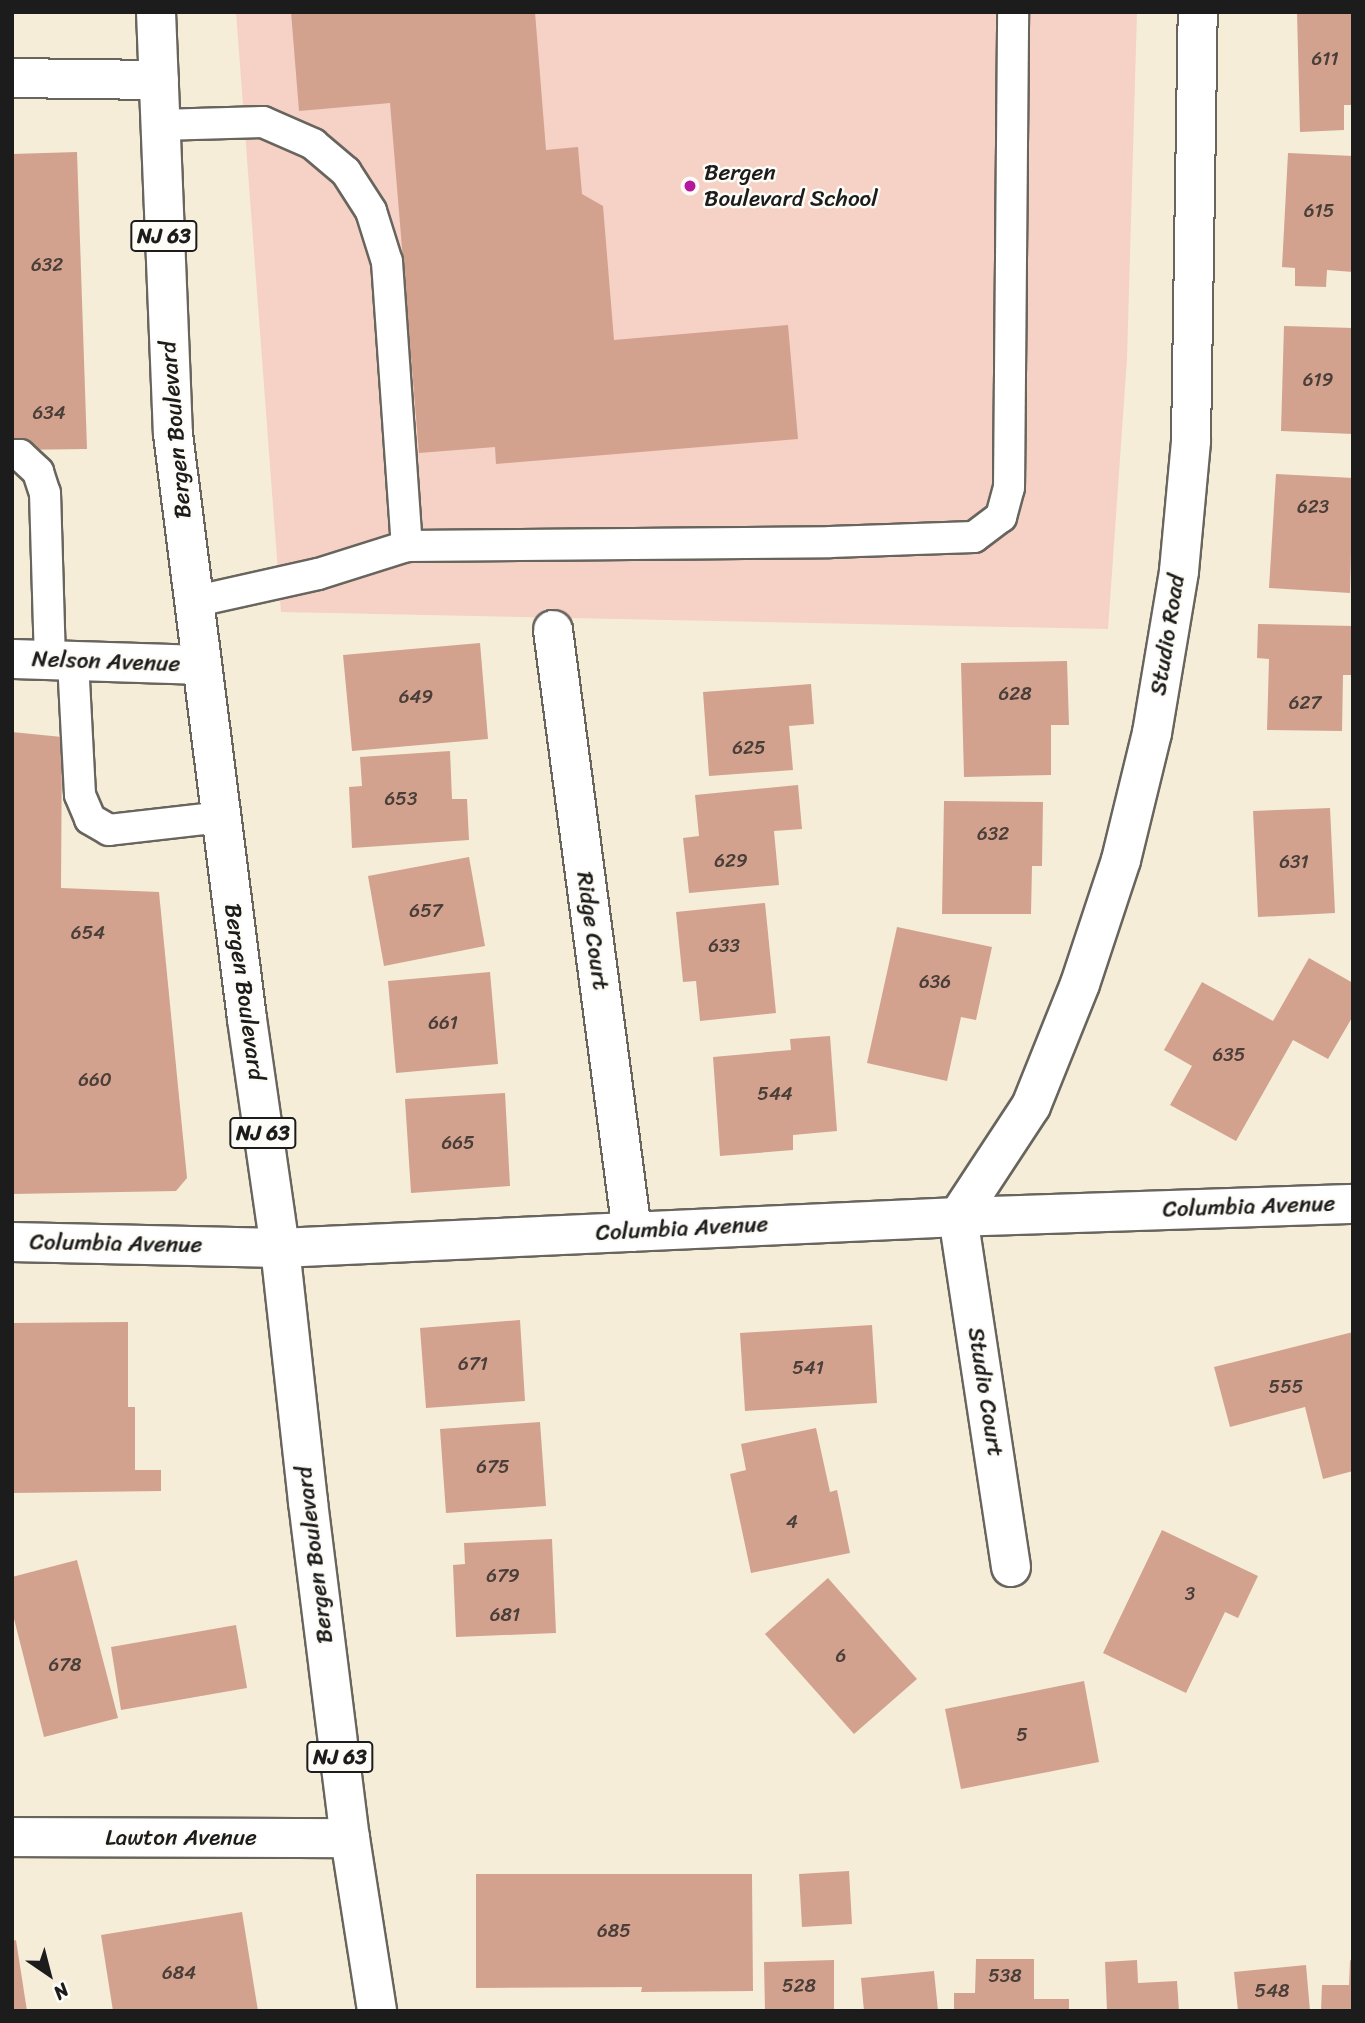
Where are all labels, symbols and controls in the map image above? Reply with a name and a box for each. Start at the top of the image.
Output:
house number: 611 [1311,48,1339,70]
place label: Bergen Boulevard School [704,159,878,213]
marker: Bergen Boulevard School [682,178,698,194]
house number: 615 [1304,200,1334,222]
road number: NJ 63 [129,218,199,254]
house number: 632 [31,254,63,276]
street label: Bergen Boulevard [155,340,197,520]
house number: 619 [1303,369,1333,391]
house number: 634 [32,402,66,424]
house number: 623 [1297,496,1329,518]
street label: Studio Road [1145,573,1191,697]
street label: Nelson Avenue [31,646,181,678]
house number: 628 [998,683,1032,705]
house number: 649 [399,686,433,708]
house number: 627 [1289,692,1321,714]
house number: 625 [732,737,766,759]
house number: 653 [385,788,417,810]
house number: 632 [977,823,1009,845]
house number: 629 [714,850,748,872]
house number: 631 [1279,851,1309,873]
street label: Ridge Court [570,870,614,992]
house number: 657 [409,900,443,922]
street label: Bergen Boulevard [218,902,270,1082]
house number: 654 [71,922,105,944]
house number: 633 [708,935,740,957]
house number: 636 [919,971,951,993]
house number: 661 [428,1012,458,1034]
house number: 635 [1213,1044,1245,1066]
house number: 660 [78,1069,112,1091]
house number: 544 [757,1083,793,1105]
road number: NJ 63 [228,1116,298,1150]
house number: 665 [441,1132,475,1154]
street label: Columbia Avenue [1162,1190,1336,1224]
street label: Columbia Avenue [595,1211,769,1247]
street label: Columbia Avenue [30,1229,202,1259]
street label: Studio Court [961,1325,1009,1459]
house number: 671 [458,1353,488,1375]
house number: 541 [792,1357,824,1379]
house number: 555 [1269,1376,1303,1398]
house number: 675 [476,1456,510,1478]
street label: Bergen Boulevard [290,1465,340,1645]
house number: 4 [786,1511,798,1533]
house number: 679 [486,1565,520,1587]
house number: 3 [1185,1583,1195,1605]
house number: 681 [490,1604,520,1626]
house number: 6 [836,1645,846,1667]
house number: 678 [48,1654,82,1676]
house number: 5 [1016,1724,1028,1746]
road number: NJ 63 [305,1740,375,1774]
street label: Lawton Avenue [105,1824,257,1852]
house number: 685 [597,1920,631,1942]
north arrow [14,1939,84,2009]
house number: 684 [162,1962,196,1984]
house number: 538 [988,1965,1022,1987]
text: N [46,1974,76,2009]
house number: 528 [782,1975,816,1997]
house number: 548 [1255,1980,1289,2002]

